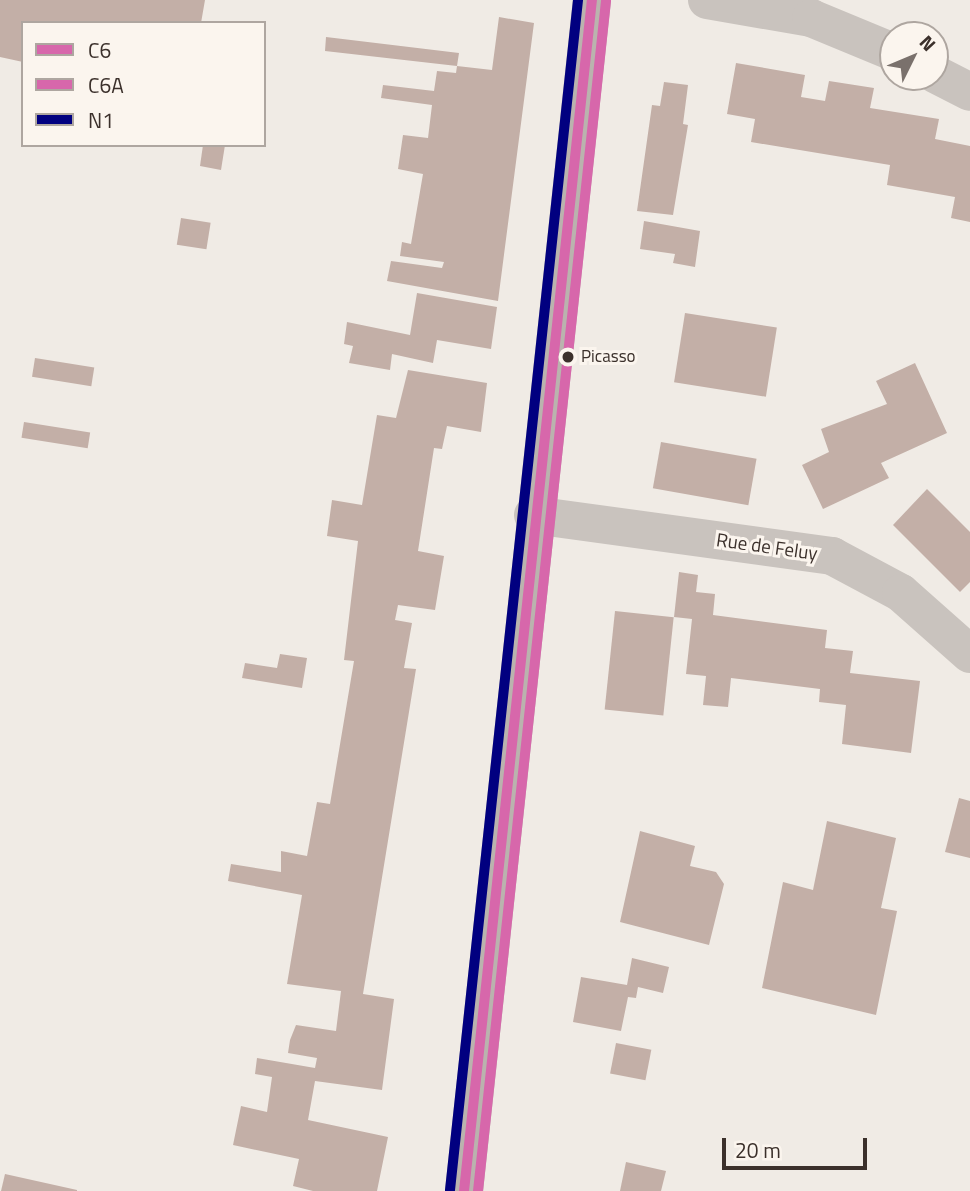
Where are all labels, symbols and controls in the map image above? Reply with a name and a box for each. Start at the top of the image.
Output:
legend [21,21,266,147]
north arrow [879,21,949,91]
text: N [913,28,943,57]
text: C6 [88,34,111,66]
text: C6A [88,69,124,101]
text: N1 [88,104,114,136]
place label: Picasso [581,347,636,367]
marker: Picasso [561,350,575,364]
street label: Rue de Feluy [715,528,819,564]
scale bar [725,1124,870,1168]
text: 20 m [735,1134,781,1166]

